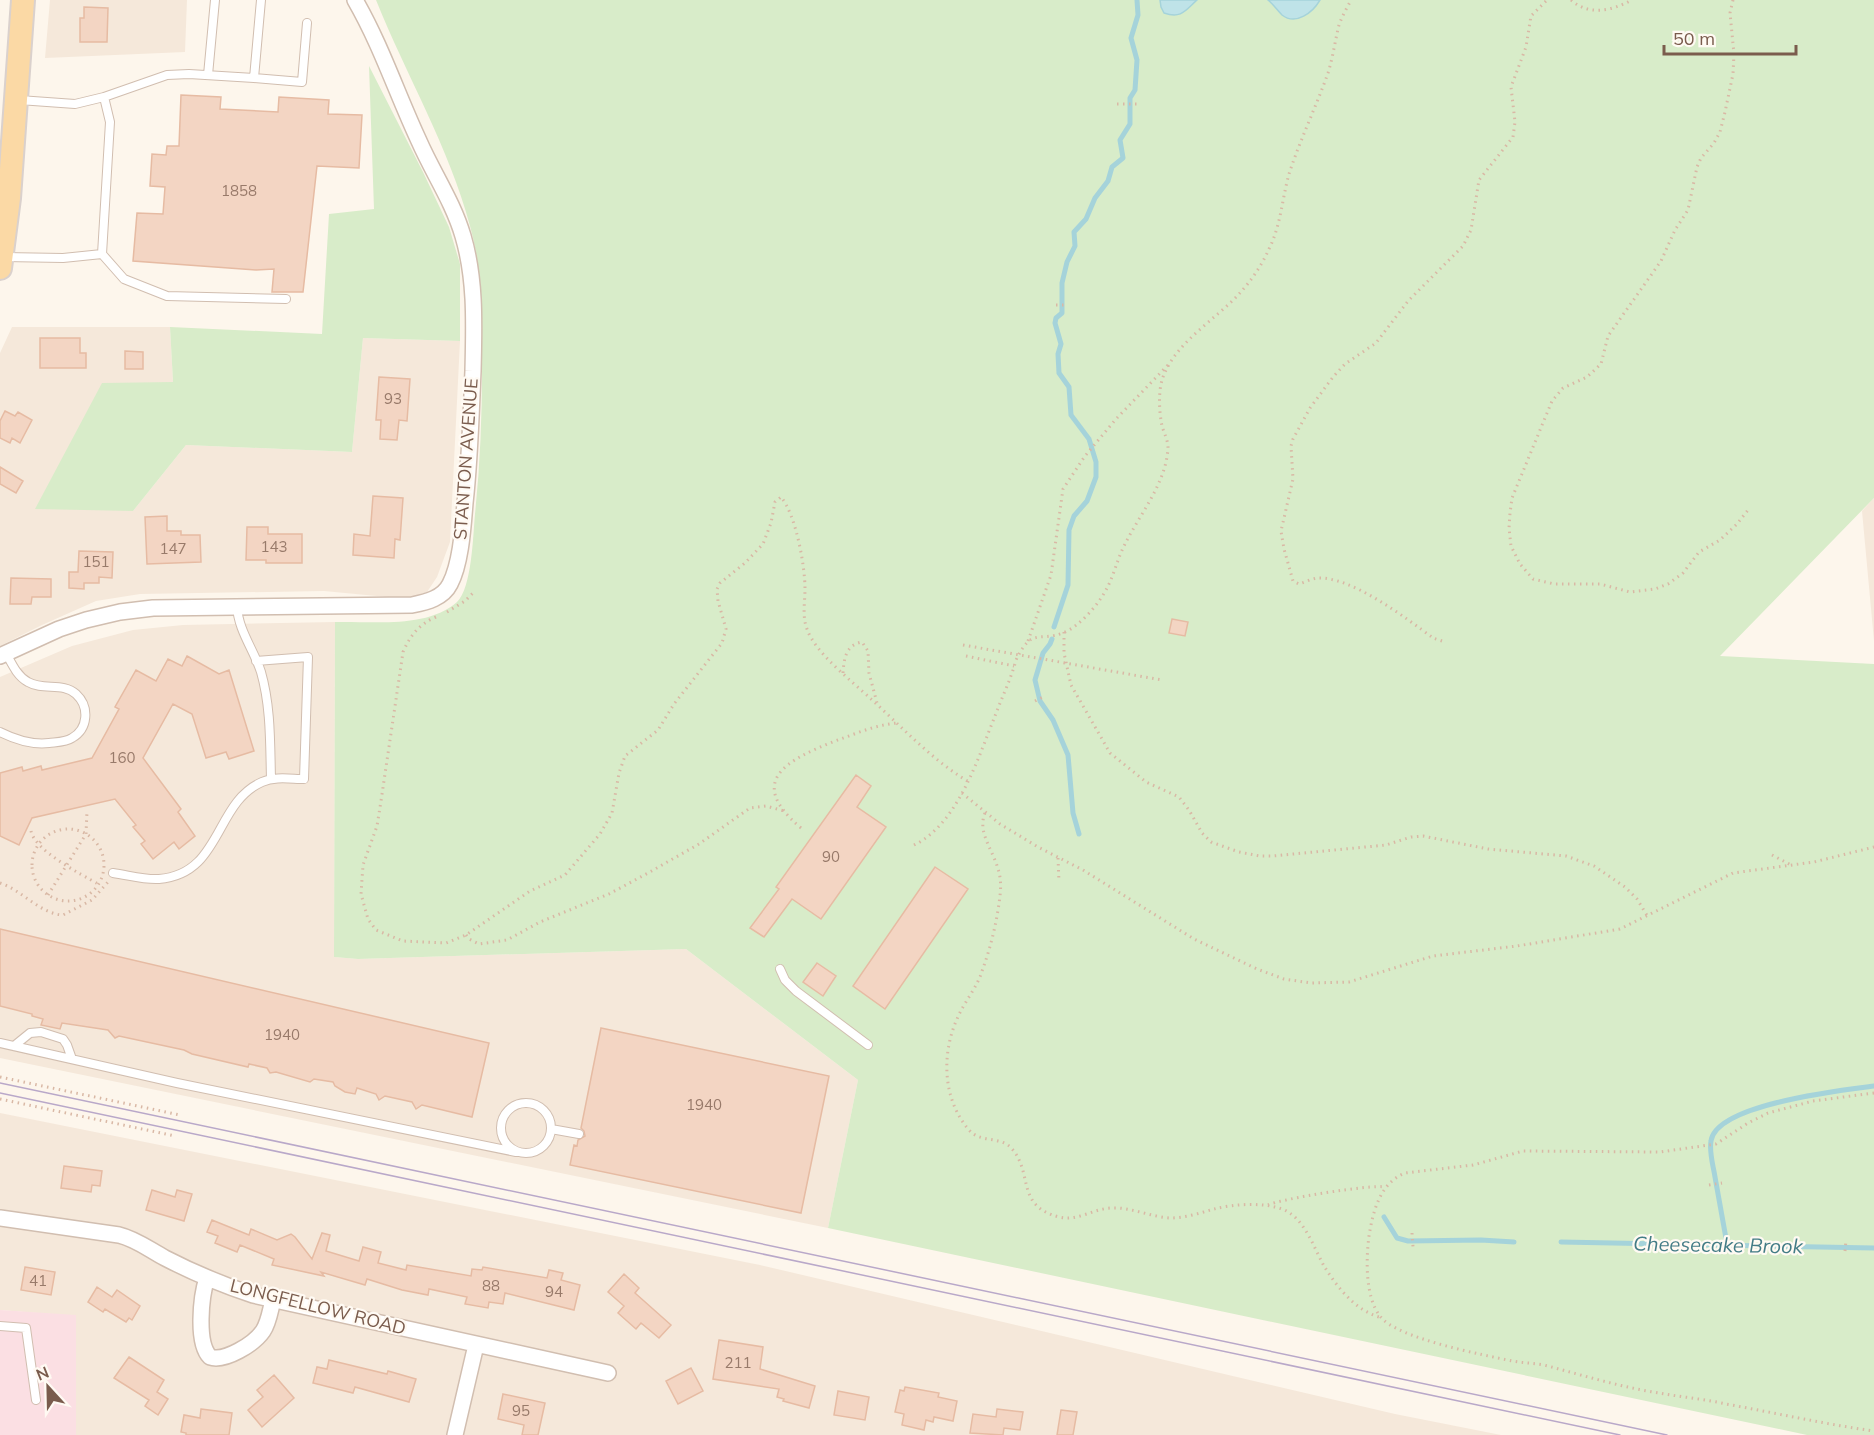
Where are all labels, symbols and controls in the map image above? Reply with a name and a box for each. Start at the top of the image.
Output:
scale bar [1664,18,1796,56]
text: 50 m [1673,27,1715,50]
house number: 1858 [221,181,257,200]
street label: STANTON AVENUE [448,377,483,540]
house number: 93 [384,389,402,408]
house number: 143 [260,537,288,556]
house number: 147 [159,539,187,558]
house number: 151 [82,552,110,571]
house number: 160 [108,748,136,767]
house number: 90 [822,847,840,866]
house number: 1940 [264,1025,300,1044]
house number: 1940 [686,1095,722,1114]
water label: Cheesecake Brook [1633,1231,1804,1258]
house number: 41 [29,1271,47,1290]
street label: LONGFELLOW ROAD [228,1274,408,1339]
house number: 88 [482,1276,500,1295]
house number: 94 [545,1282,563,1301]
house number: 211 [724,1353,752,1372]
north arrow [18,1357,78,1417]
text: N [33,1362,52,1385]
house number: 95 [512,1401,530,1420]

